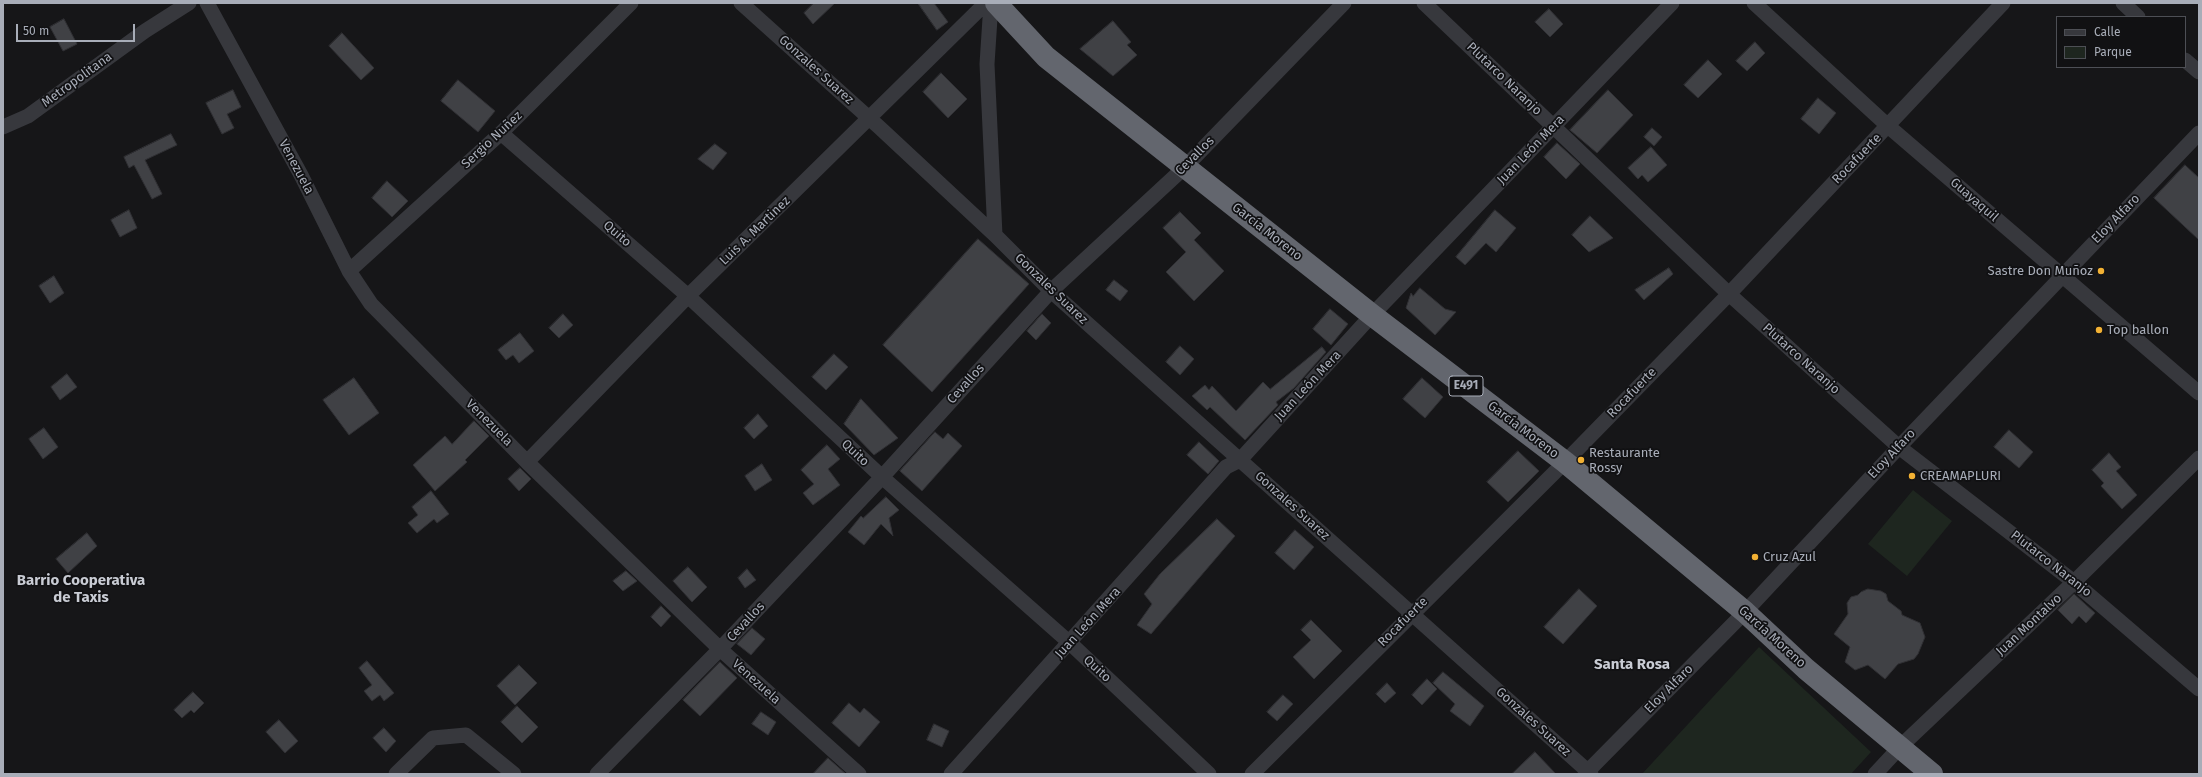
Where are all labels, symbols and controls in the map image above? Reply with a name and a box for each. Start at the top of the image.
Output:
scale bar [18,16,137,42]
legend [2056,16,2186,68]
text: 50 m [23,24,49,38]
text: Calle [2094,25,2121,39]
street label: Gonzales Suarez [775,32,857,108]
street label: Plutarco Naranjo [1463,39,1545,119]
text: Parque [2094,45,2132,59]
street label: Metropolitana [39,49,115,111]
street label: Sergio Nuñez [458,108,526,172]
street label: Juan León Mera [1494,112,1568,188]
street label: Rocafuerte [1829,131,1885,187]
street label: Cevallos [1172,133,1218,179]
street label: Venezuela [275,137,317,197]
street label: Guayaquil [1947,175,2001,225]
street label: Eloy Alfaro [2089,191,2143,247]
street label: Luis A. Martinez [717,193,793,269]
street label: García Moreno [1229,200,1305,264]
street label: Quito [600,218,634,250]
street label: Gonzales Suarez [1011,250,1091,328]
place label: Sastre Don Muñoz [1988,263,2093,279]
marker: Sastre Don Muñoz [2096,266,2106,276]
street label: Plutarco Naranjo [1759,320,1843,398]
place label: Top ballon [2107,322,2169,338]
marker: Top ballon [2094,325,2104,335]
street label: Juan León Mera [1271,348,1345,424]
street label: Cevallos [944,361,988,407]
street label: Rocafuerte [1604,365,1660,421]
road number: E491 [1449,376,1483,396]
street label: Venezuela [462,396,516,450]
street label: García Moreno [1484,398,1562,462]
street label: Eloy Alfaro [1865,426,1919,482]
street label: Quito [838,436,872,470]
place label: Restaurante Rossy [1589,445,1660,476]
marker: Restaurante Rossy [1576,455,1586,465]
street label: Gonzales Suarez [1251,468,1333,544]
place label: CREAMAPLURI [1920,468,2001,484]
marker: CREAMAPLURI [1907,471,1917,481]
street label: Plutarco Naranjo [2007,528,2095,600]
place label: Cruz Azul [1763,549,1816,565]
marker: Cruz Azul [1750,552,1760,562]
district label: Barrio Cooperativa de Taxis [17,572,145,607]
street label: Juan León Mera [1052,584,1124,662]
street label: Juan Montalvo [1993,591,2065,659]
street label: Rocafuerte [1375,594,1431,650]
street label: Cevallos [724,599,768,645]
street label: García Moreno [1735,603,1809,671]
street label: Quito [1080,652,1114,686]
street label: Venezuela [729,656,783,708]
district label: Santa Rosa [1594,656,1670,674]
street label: Eloy Alfaro [1641,661,1697,717]
street label: Gonzales Suarez [1492,684,1574,760]

